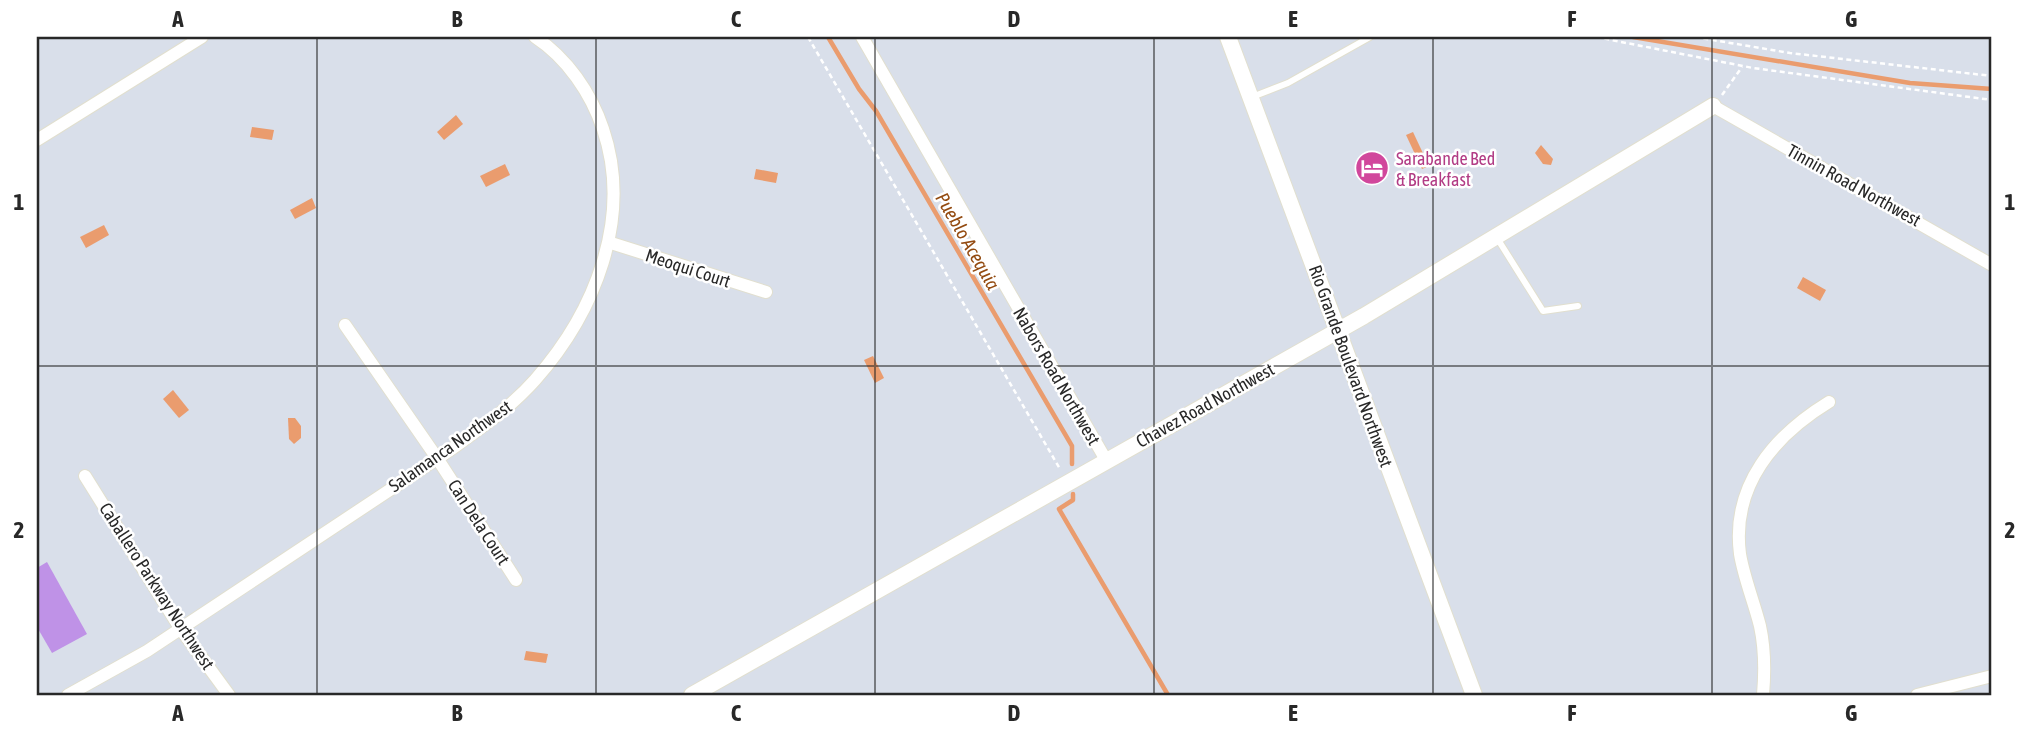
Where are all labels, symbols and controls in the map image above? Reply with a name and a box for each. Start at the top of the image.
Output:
text: A [171,6,184,32]
text: B [452,6,463,32]
text: C [731,6,742,32]
text: D [1008,6,1021,32]
text: E [1288,6,1298,32]
text: F [1567,6,1577,32]
text: G [1845,6,1857,32]
street label: Tinnin Road Northwest [1783,140,1925,230]
place label: Sarabande Bed & Breakfast [1396,148,1495,190]
hotel icon: Sarabande Bed & Breakfast [1353,149,1391,187]
text: 1 [14,189,25,215]
water label: Pueblo Acequia [931,189,1005,294]
text: 1 [2005,189,2016,215]
street label: Meoqui Court [643,244,733,292]
street label: Rio Grande Boulevard Northwest [1305,262,1397,470]
street label: Nabors Road Northwest [1009,303,1105,449]
street label: Chavez Road Northwest [1132,358,1278,452]
street label: Salamanca Northwest [385,396,515,496]
street label: Can Dela Court [444,476,514,568]
street label: Caballero Parkway Northwest [95,499,219,673]
text: 2 [14,517,24,543]
text: 2 [2005,517,2015,543]
text: A [171,700,184,726]
text: B [452,700,463,726]
text: C [731,700,742,726]
text: D [1008,700,1021,726]
text: E [1288,700,1298,726]
text: F [1567,700,1577,726]
text: G [1845,700,1857,726]

